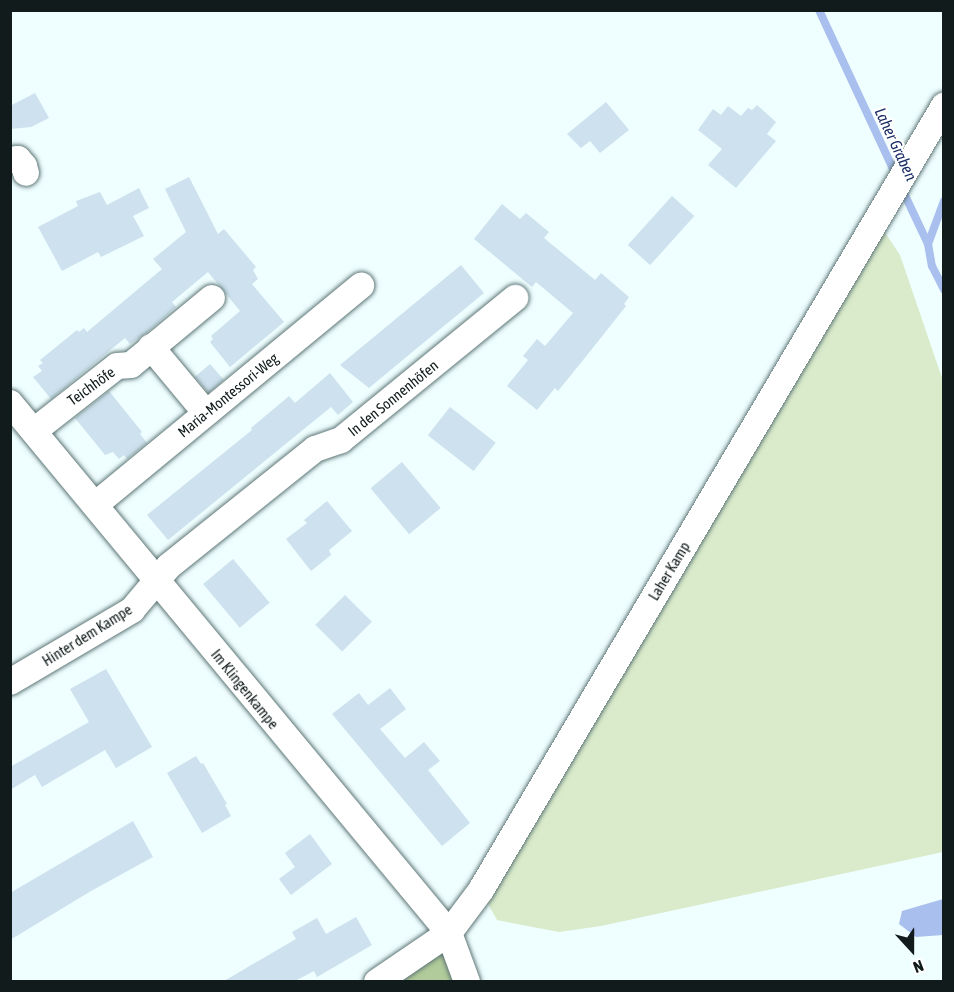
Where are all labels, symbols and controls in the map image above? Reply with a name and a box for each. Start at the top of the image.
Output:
water label: Laher Graben [871,104,921,184]
street label: Maria-Montessori-Weg [174,349,282,441]
street label: In den Sonnenhöfen [344,356,442,440]
street label: Teichhöfe [64,363,118,409]
street label: Laher Kamp [644,538,694,604]
street label: Hinter dem Kampe [39,600,135,670]
street label: Im Klingenkampe [207,646,283,732]
north arrow [882,920,942,980]
text: N [911,957,926,977]

